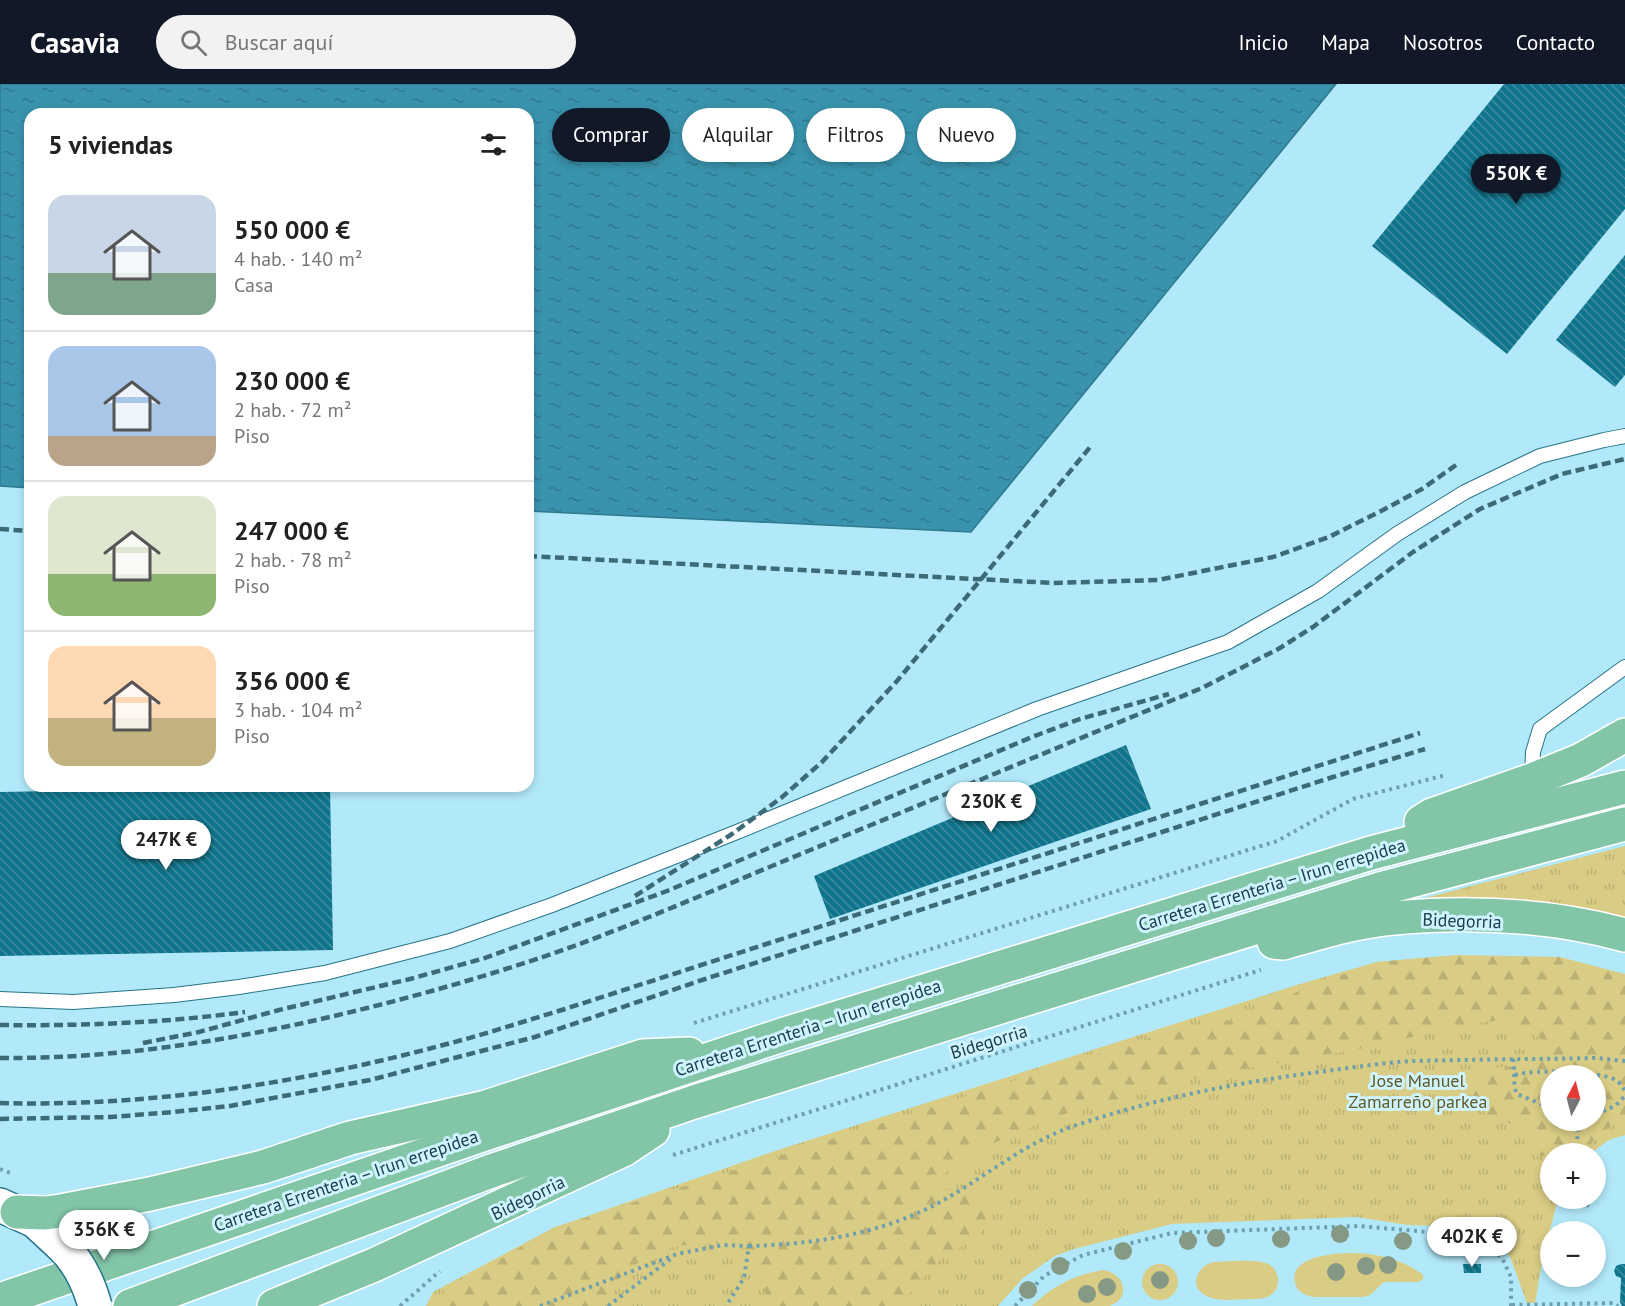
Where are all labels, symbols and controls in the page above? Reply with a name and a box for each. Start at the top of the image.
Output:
search box [156,15,576,69]
text: Casavia [30,24,120,61]
icon: search [177,26,210,59]
text: Buscar aquí [225,28,333,56]
text: Inicio [1239,29,1288,56]
text: Mapa [1321,29,1370,56]
text: Nosotros [1403,29,1483,56]
text: Contacto [1516,29,1595,56]
chip: Comprar [552,108,670,162]
chip: Alquilar [682,108,794,162]
chip: Filtros [806,108,905,162]
chip: Nuevo [917,108,1016,162]
text: 5 viviendas [48,128,173,161]
icon: filters [477,128,510,161]
pin: 550K € [1467,154,1565,205]
text: 550K € [1485,160,1547,186]
text: 550 000 € [234,213,350,246]
icon: home [96,219,168,291]
text: 4 hab. · 140 m² [234,246,363,272]
text: Casa [234,272,273,298]
text: 230 000 € [234,364,350,397]
icon: home [96,370,168,442]
text: 2 hab. · 72 m² [234,397,352,423]
text: Piso [234,423,270,449]
text: 247 000 € [234,514,349,547]
icon: home [96,520,168,592]
text: 2 hab. · 78 m² [234,547,352,573]
text: Piso [234,573,270,599]
text: 356 000 € [234,664,350,697]
icon: home [96,670,168,742]
text: 3 hab. · 104 m² [234,697,363,723]
text: Piso [234,723,270,749]
pin: 230K € [942,782,1040,833]
text: 230K € [960,788,1022,814]
pin: 247K € [117,820,215,871]
text: 247K € [135,826,197,852]
street label: Carretera Errenteria – Irun errepidea [1135,833,1408,936]
street label: Bidegorria [1422,908,1502,933]
street label: Carretera Errenteria – Irun errepidea [672,974,944,1081]
street label: Bidegorria [948,1019,1030,1064]
north arrow [1540,1065,1606,1131]
map controls [1540,1065,1606,1287]
park label: Jose Manuel Zamarreño parkea [1349,1069,1487,1113]
street label: Carretera Errenteria – Irun errepidea [211,1124,481,1237]
button: + [1540,1143,1606,1209]
street label: Bidegorria [487,1170,568,1225]
pin: 356K € [55,1210,153,1261]
text: 356K € [73,1216,135,1242]
pin: 402K € [1423,1217,1521,1268]
button: − [1540,1221,1606,1287]
text: 402K € [1441,1223,1503,1249]

